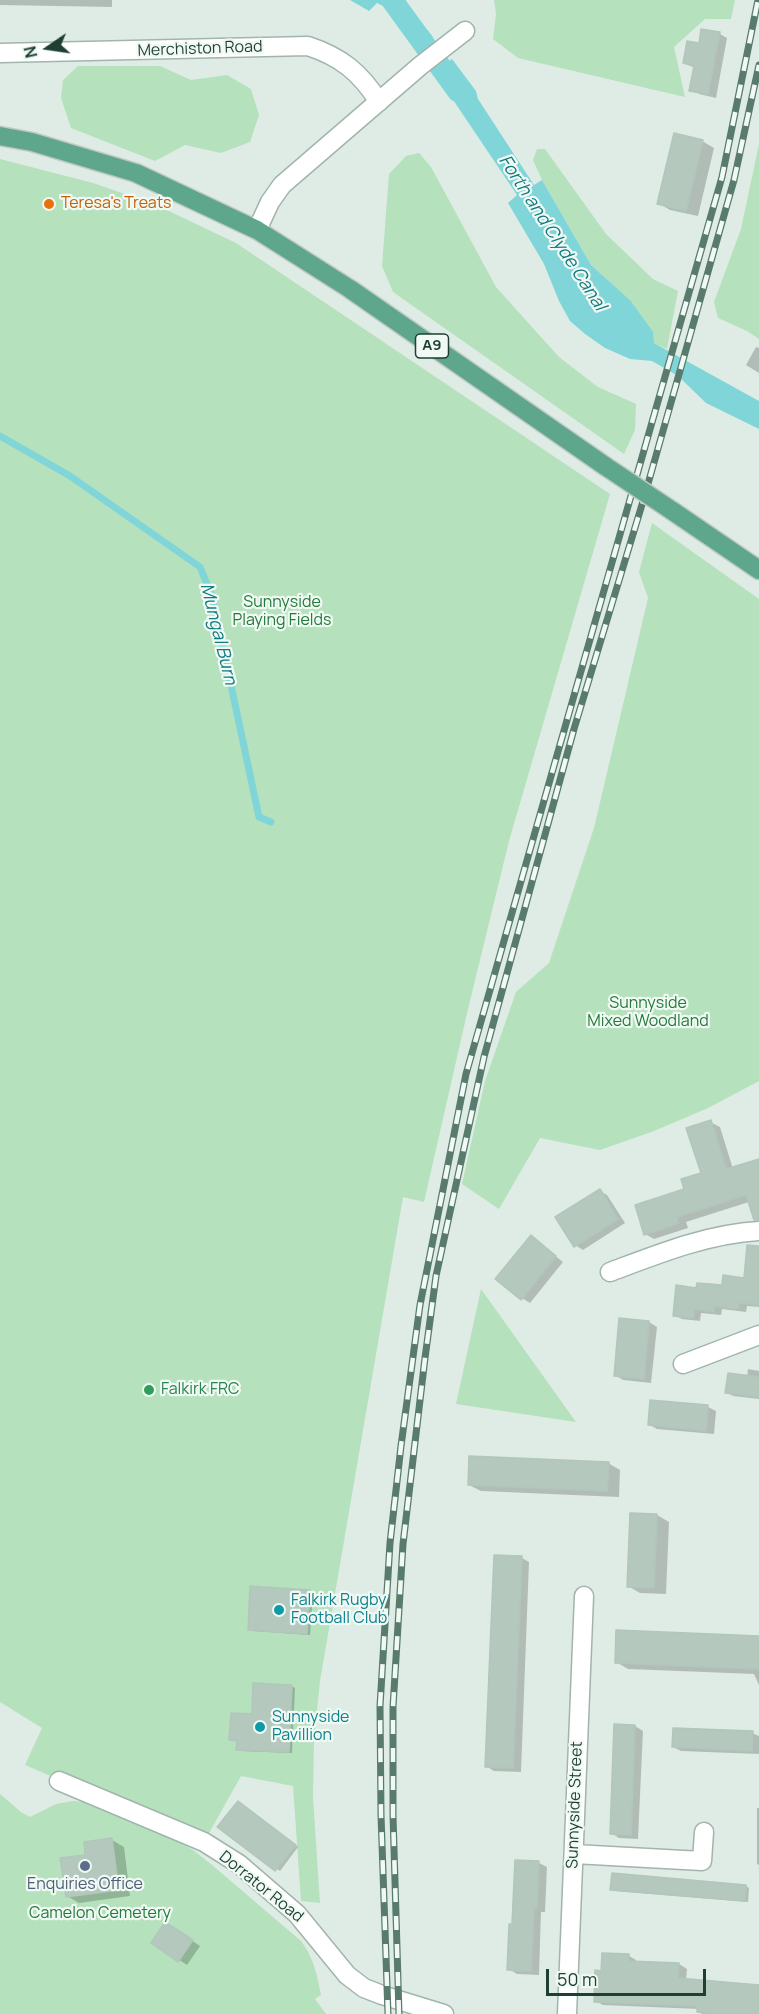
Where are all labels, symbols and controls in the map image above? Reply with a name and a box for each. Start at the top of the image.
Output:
north arrow [18,18,78,78]
street label: Merchiston Road [137,37,263,61]
text: N [18,44,42,60]
water label: Forth and Clyde Canal [494,151,610,315]
place label: Teresa's Treats [61,194,172,214]
marker: Teresa's Treats [42,197,56,211]
road number: A9 [416,334,448,358]
water label: Mungal Burn [195,581,241,687]
park label: Sunnyside Playing Fields [233,593,331,631]
park label: Sunnyside Mixed Woodland [587,994,709,1032]
place label: Falkirk FRC [161,1380,239,1400]
marker: Falkirk FRC [142,1383,156,1397]
place label: Falkirk Rugby Football Club [291,1591,387,1629]
marker: Falkirk Rugby Football Club [272,1603,286,1617]
place label: Sunnyside Pavillion [272,1708,349,1746]
marker: Sunnyside Pavillion [253,1720,267,1734]
street label: Sunnyside Street [563,1741,587,1869]
street label: Dorrator Road [215,1847,307,1927]
marker: Enquiries Office [78,1859,92,1873]
place label: Enquiries Office [27,1875,143,1895]
park label: Camelon Cemetery [29,1904,171,1924]
scale bar [549,1957,710,1995]
text: 50 m [557,1967,597,1991]

